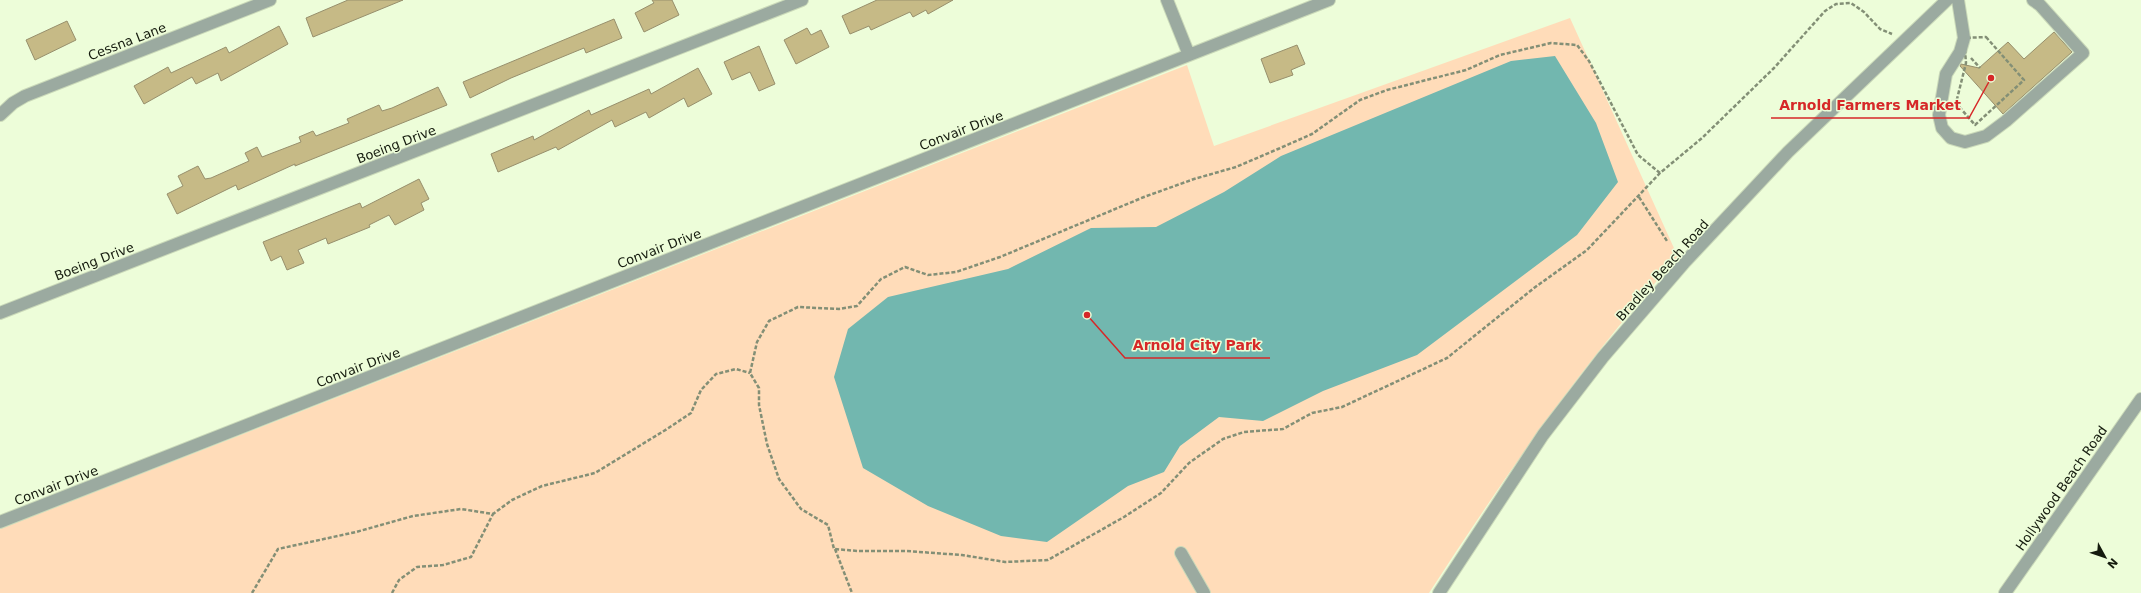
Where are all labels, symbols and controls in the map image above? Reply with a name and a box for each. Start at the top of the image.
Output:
street label: Cessna Lane [86,20,168,63]
callout: Arnold Farmers Market [1771,92,1969,118]
text: Arnold Farmers Market [1779,97,1961,113]
street label: Convair Drive [917,108,1005,153]
street label: Boeing Drive [354,122,438,166]
street label: Bradley Beach Road [1613,217,1712,324]
street label: Convair Drive [615,226,703,271]
street label: Boeing Drive [52,239,136,283]
callout: Arnold City Park [1125,332,1270,358]
text: Arnold City Park [1133,337,1262,353]
street label: Convair Drive [314,345,402,390]
street label: Hollywood Beach Road [2013,423,2110,553]
street label: Convair Drive [12,463,100,508]
north arrow [2085,537,2125,577]
text: N [2104,555,2120,571]

